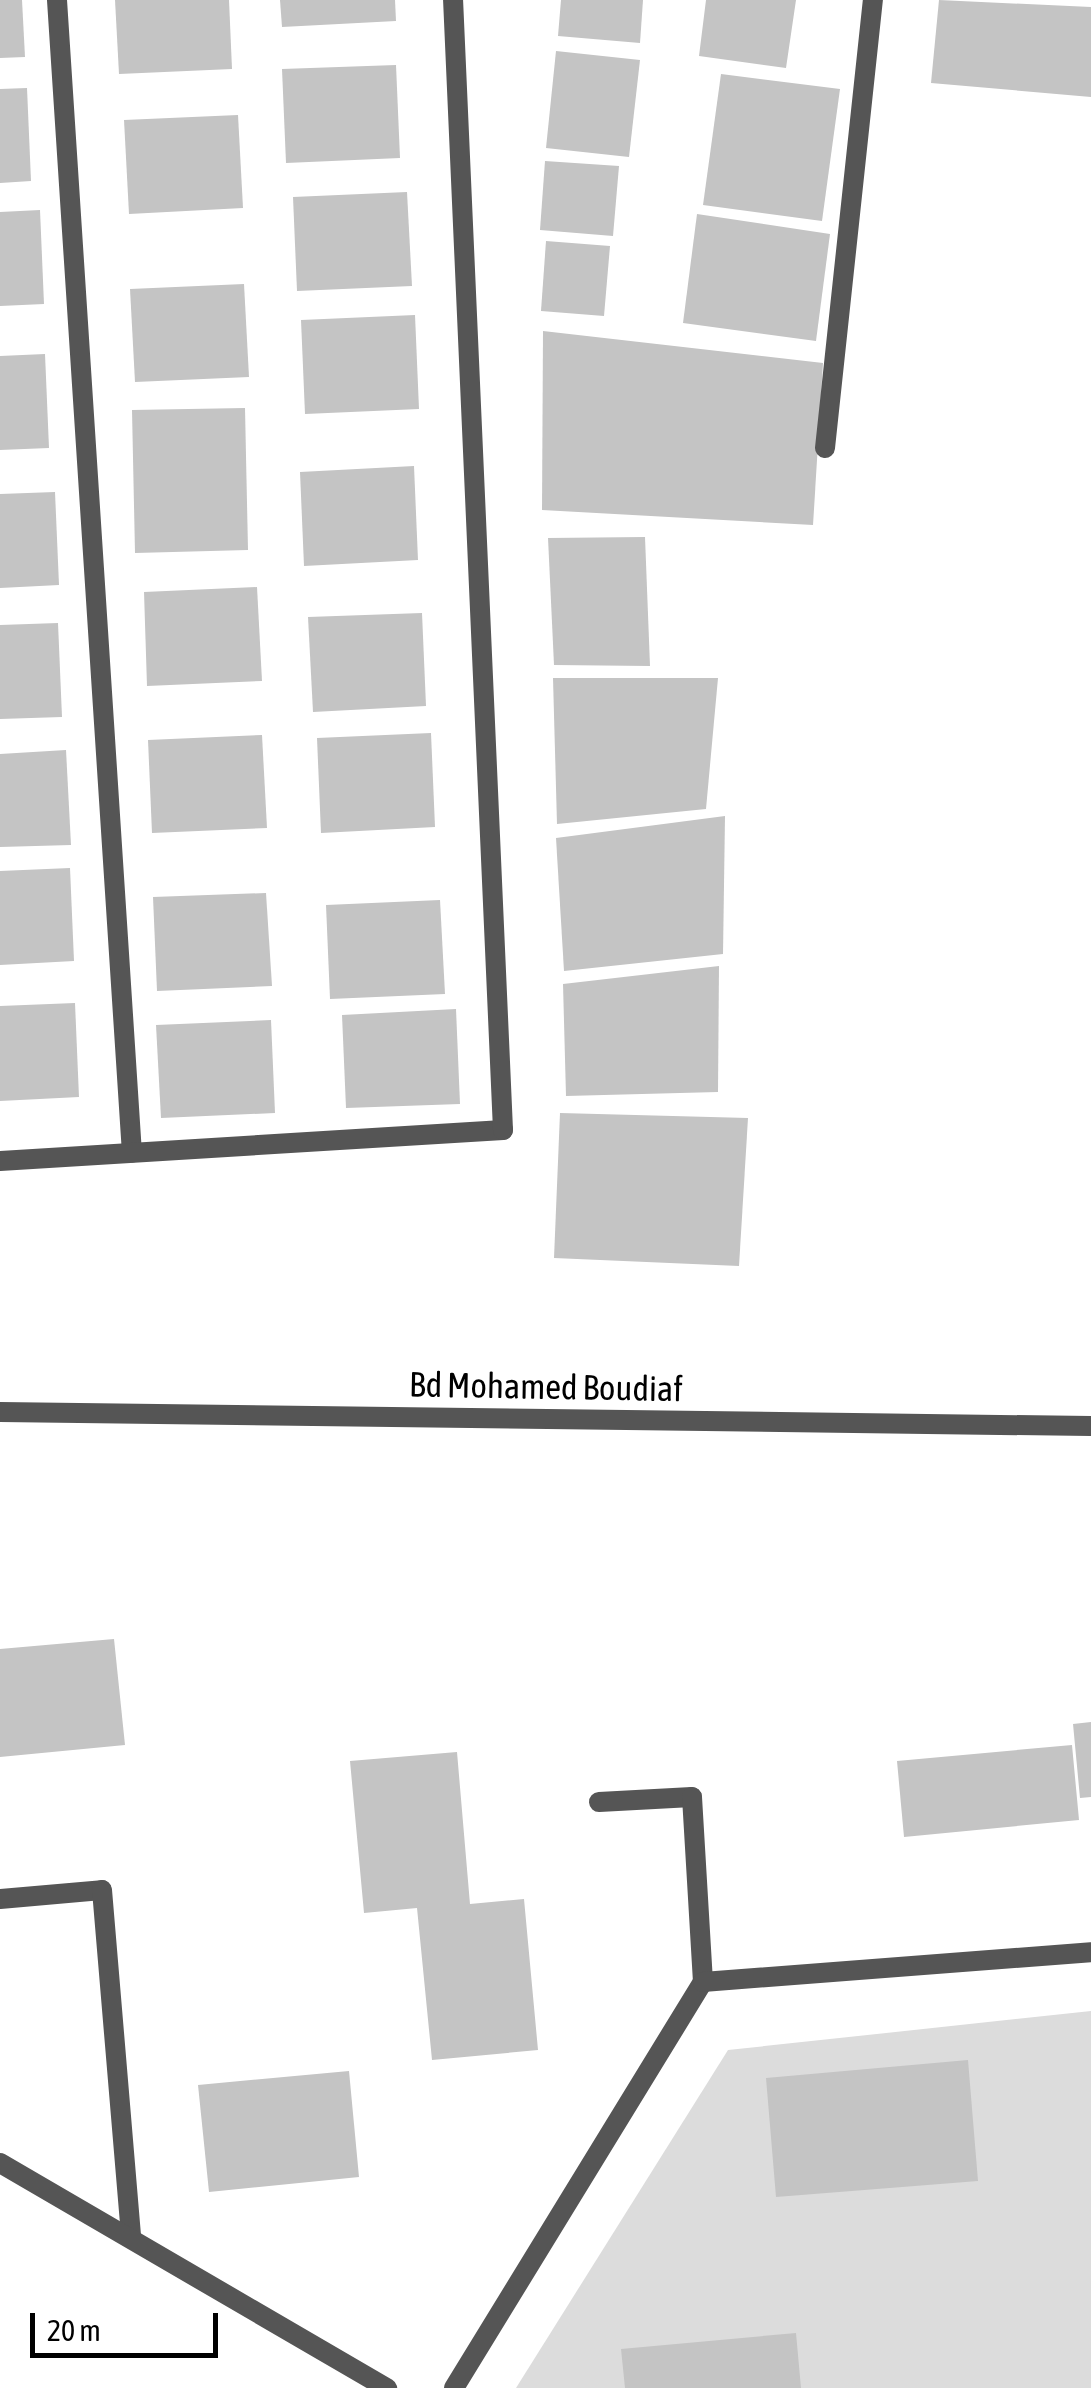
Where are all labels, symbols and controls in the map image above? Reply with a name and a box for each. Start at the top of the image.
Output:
street label: Bd Mohamed Boudiaf [409,1363,683,1409]
scale bar [35,2293,222,2355]
text: 20 m [47,2313,101,2347]

